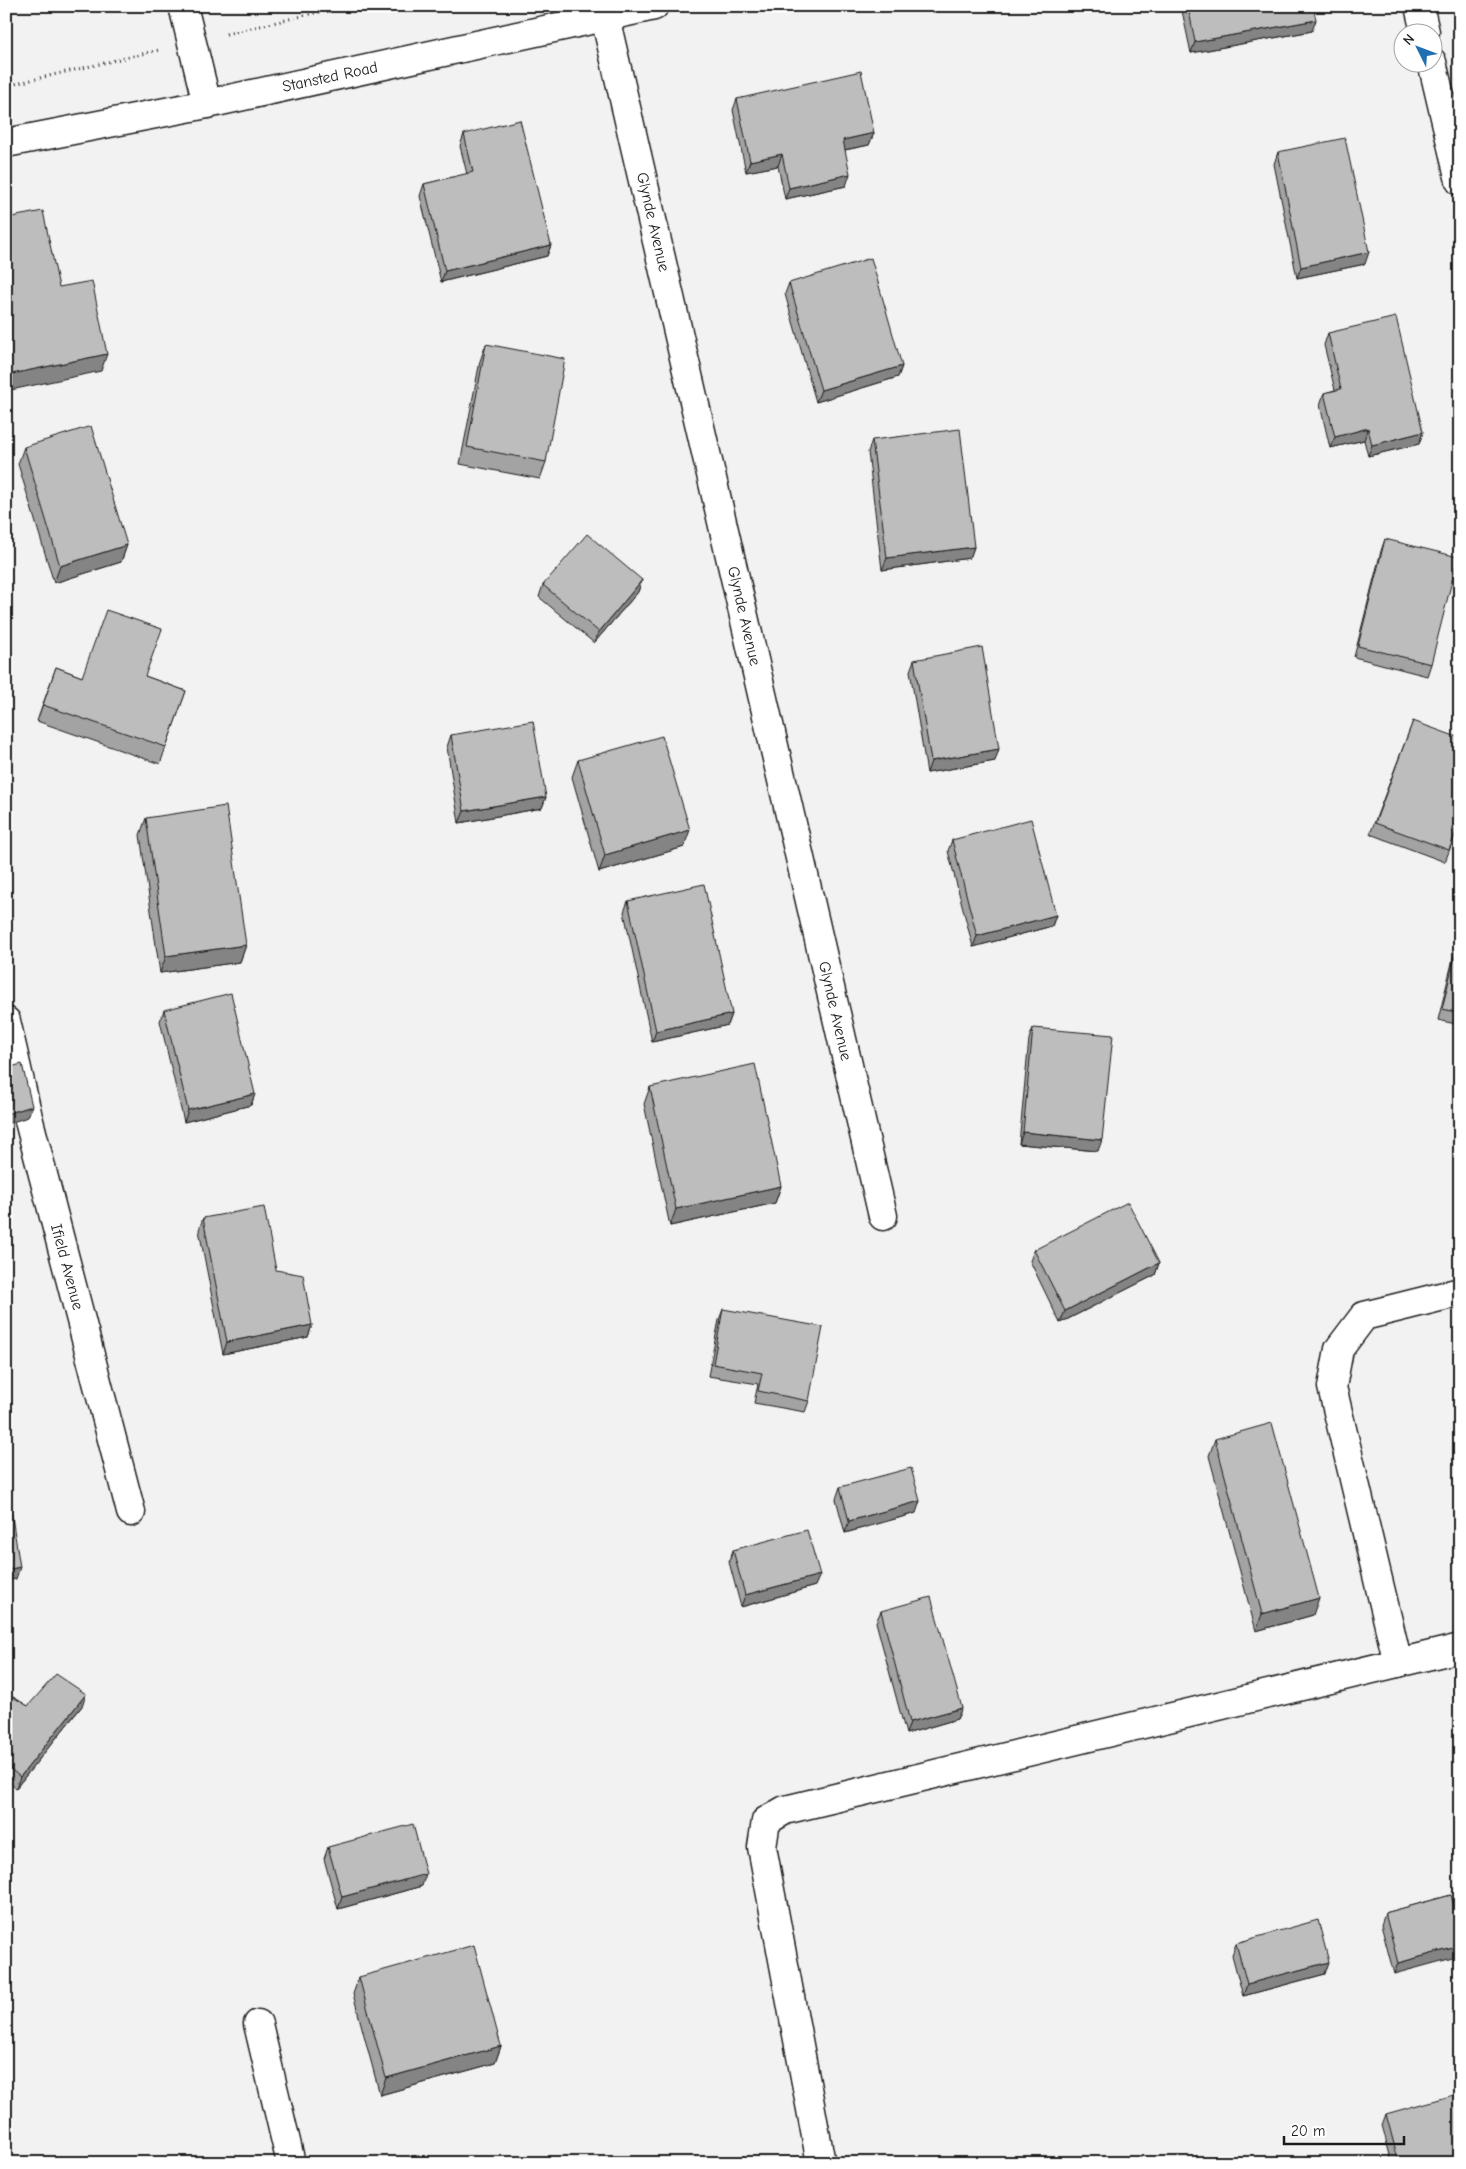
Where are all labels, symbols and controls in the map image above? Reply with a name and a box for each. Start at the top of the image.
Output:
north arrow [1394,22,1444,72]
text: N [1399,31,1418,49]
street label: Stansted Road [281,58,379,96]
street label: Glynde Avenue [633,171,673,273]
street label: Glynde Avenue [724,565,764,667]
street label: Glynde Avenue [815,960,855,1062]
street label: Ifield Avenue [47,1222,87,1312]
scale bar [1284,2114,1404,2146]
text: 20 m [1291,2122,1325,2140]

